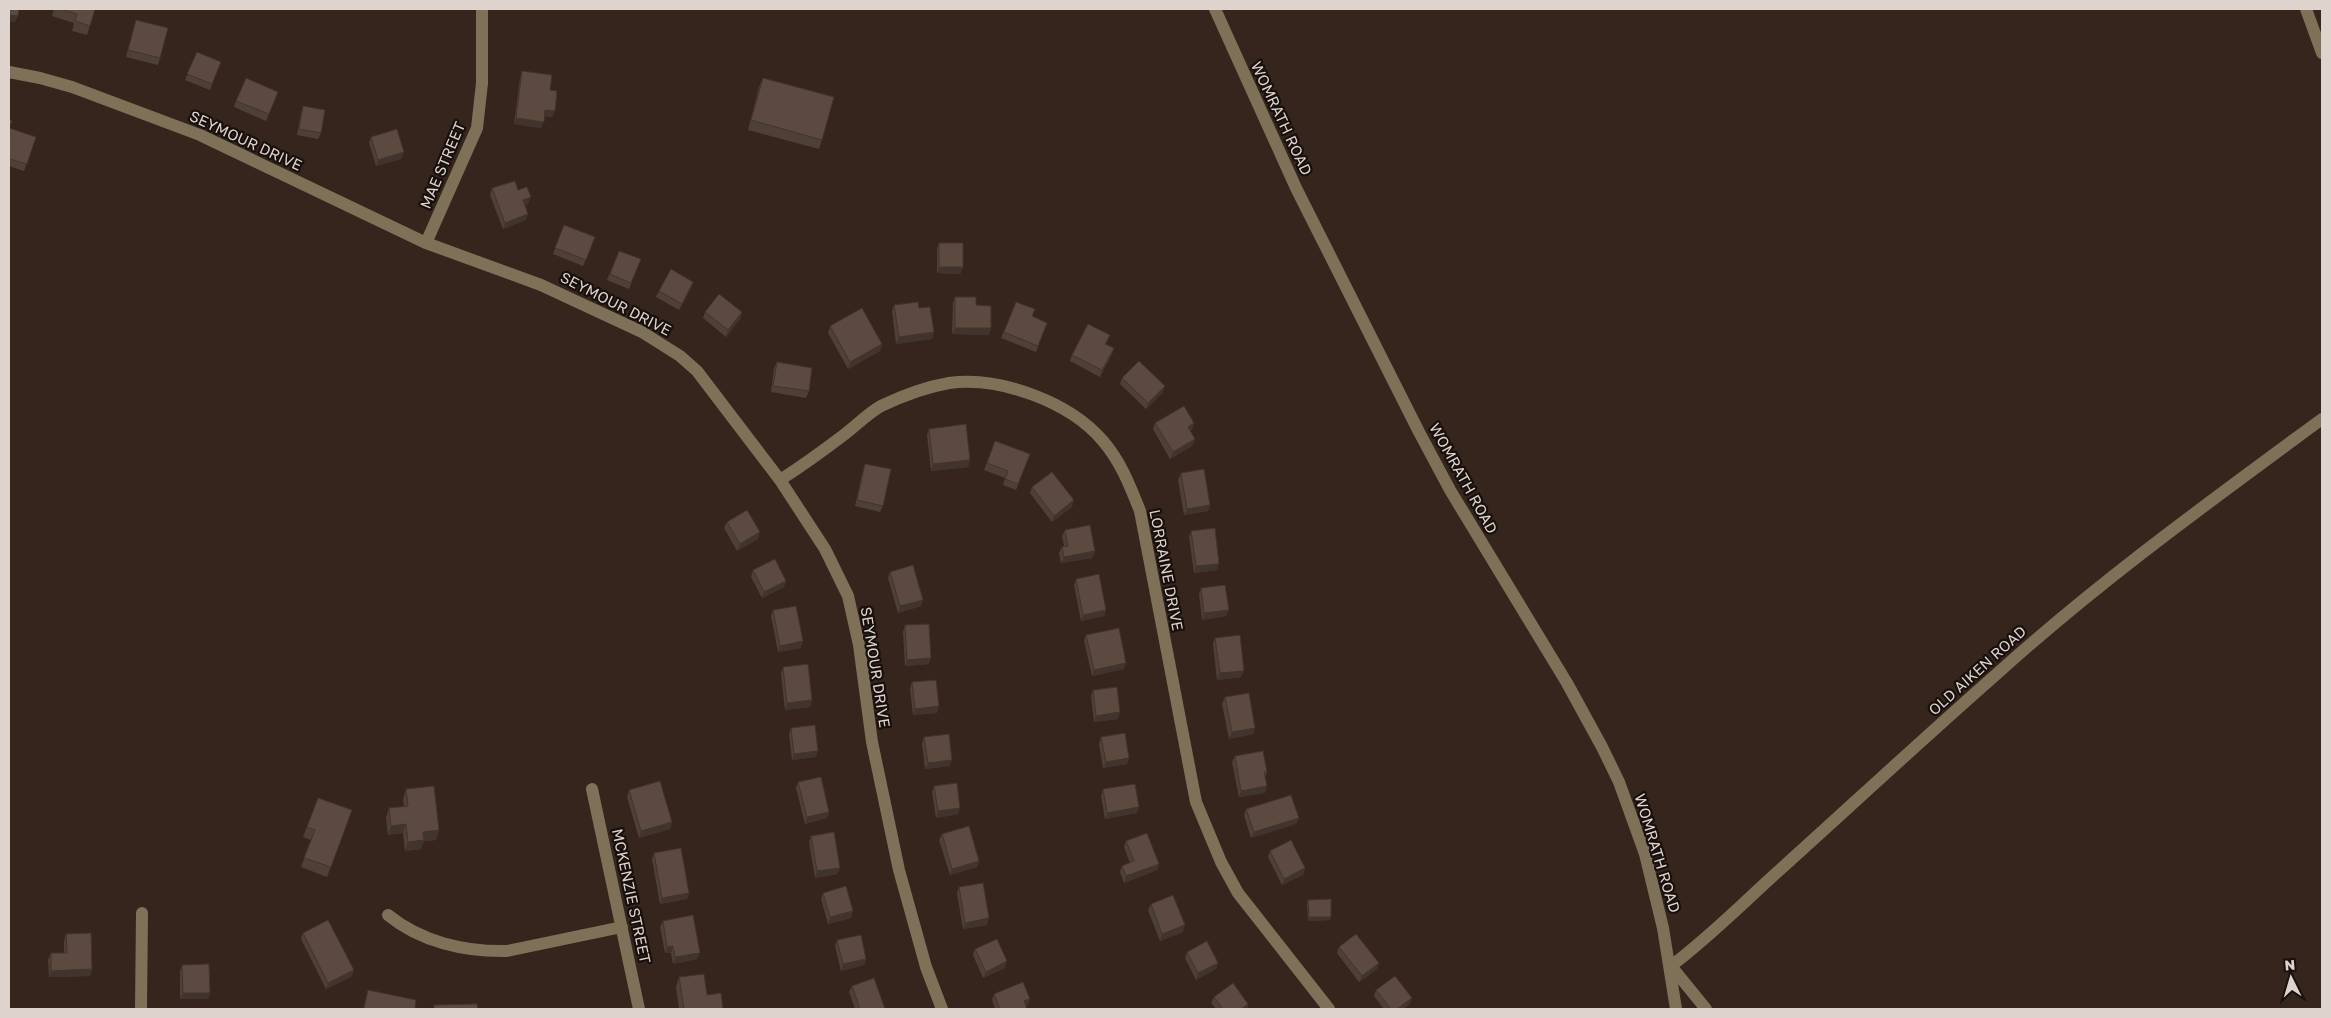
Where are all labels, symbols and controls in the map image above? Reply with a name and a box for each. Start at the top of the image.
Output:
street label: WOMRATH ROAD [1248,58,1316,178]
street label: SEYMOUR DRIVE [187,106,305,174]
street label: MAE STREET [416,119,468,211]
street label: SEYMOUR DRIVE [558,267,674,339]
street label: WOMRATH ROAD [1426,420,1502,536]
street label: LORRAINE DRIVE [1146,508,1188,632]
street label: SEYMOUR DRIVE [858,605,894,729]
street label: OLD AIKEN ROAD [1925,622,2029,718]
street label: WOMRATH ROAD [1631,791,1685,915]
street label: MCKENZIE STREET [609,827,655,965]
north arrow [2266,953,2316,1003]
text: N [2284,956,2296,973]

